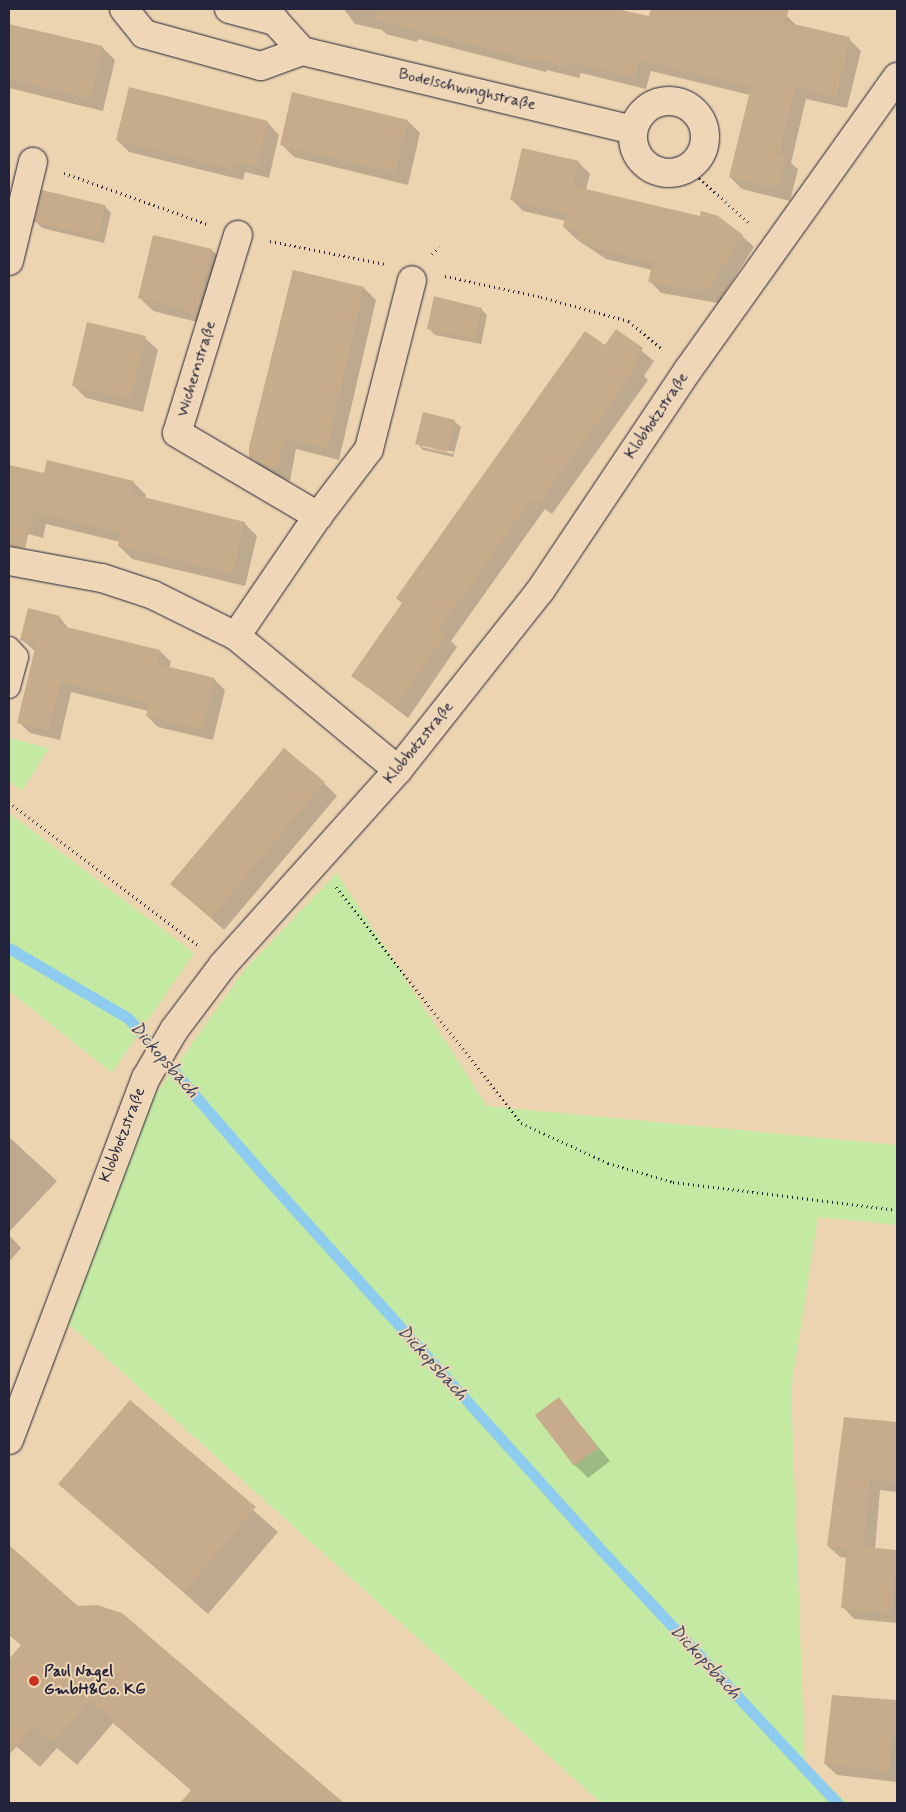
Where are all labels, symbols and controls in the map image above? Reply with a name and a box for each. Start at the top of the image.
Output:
street label: Bodelschwinghstraße [397,65,537,115]
street label: Wichernstraße [173,319,221,419]
street label: Klobbotzstraße [621,369,693,463]
street label: Klobbotzstraße [380,698,458,788]
water label: Dickopsbach [125,1017,203,1103]
street label: Klobbotzstraße [96,1085,150,1185]
water label: Dickopsbach [393,1321,471,1405]
water label: Dickopsbach [665,1620,745,1704]
place label: Paul Nagel GmbH&Co. KG [44,1662,146,1700]
marker: Paul Nagel GmbH&Co. KG [28,1675,40,1687]

